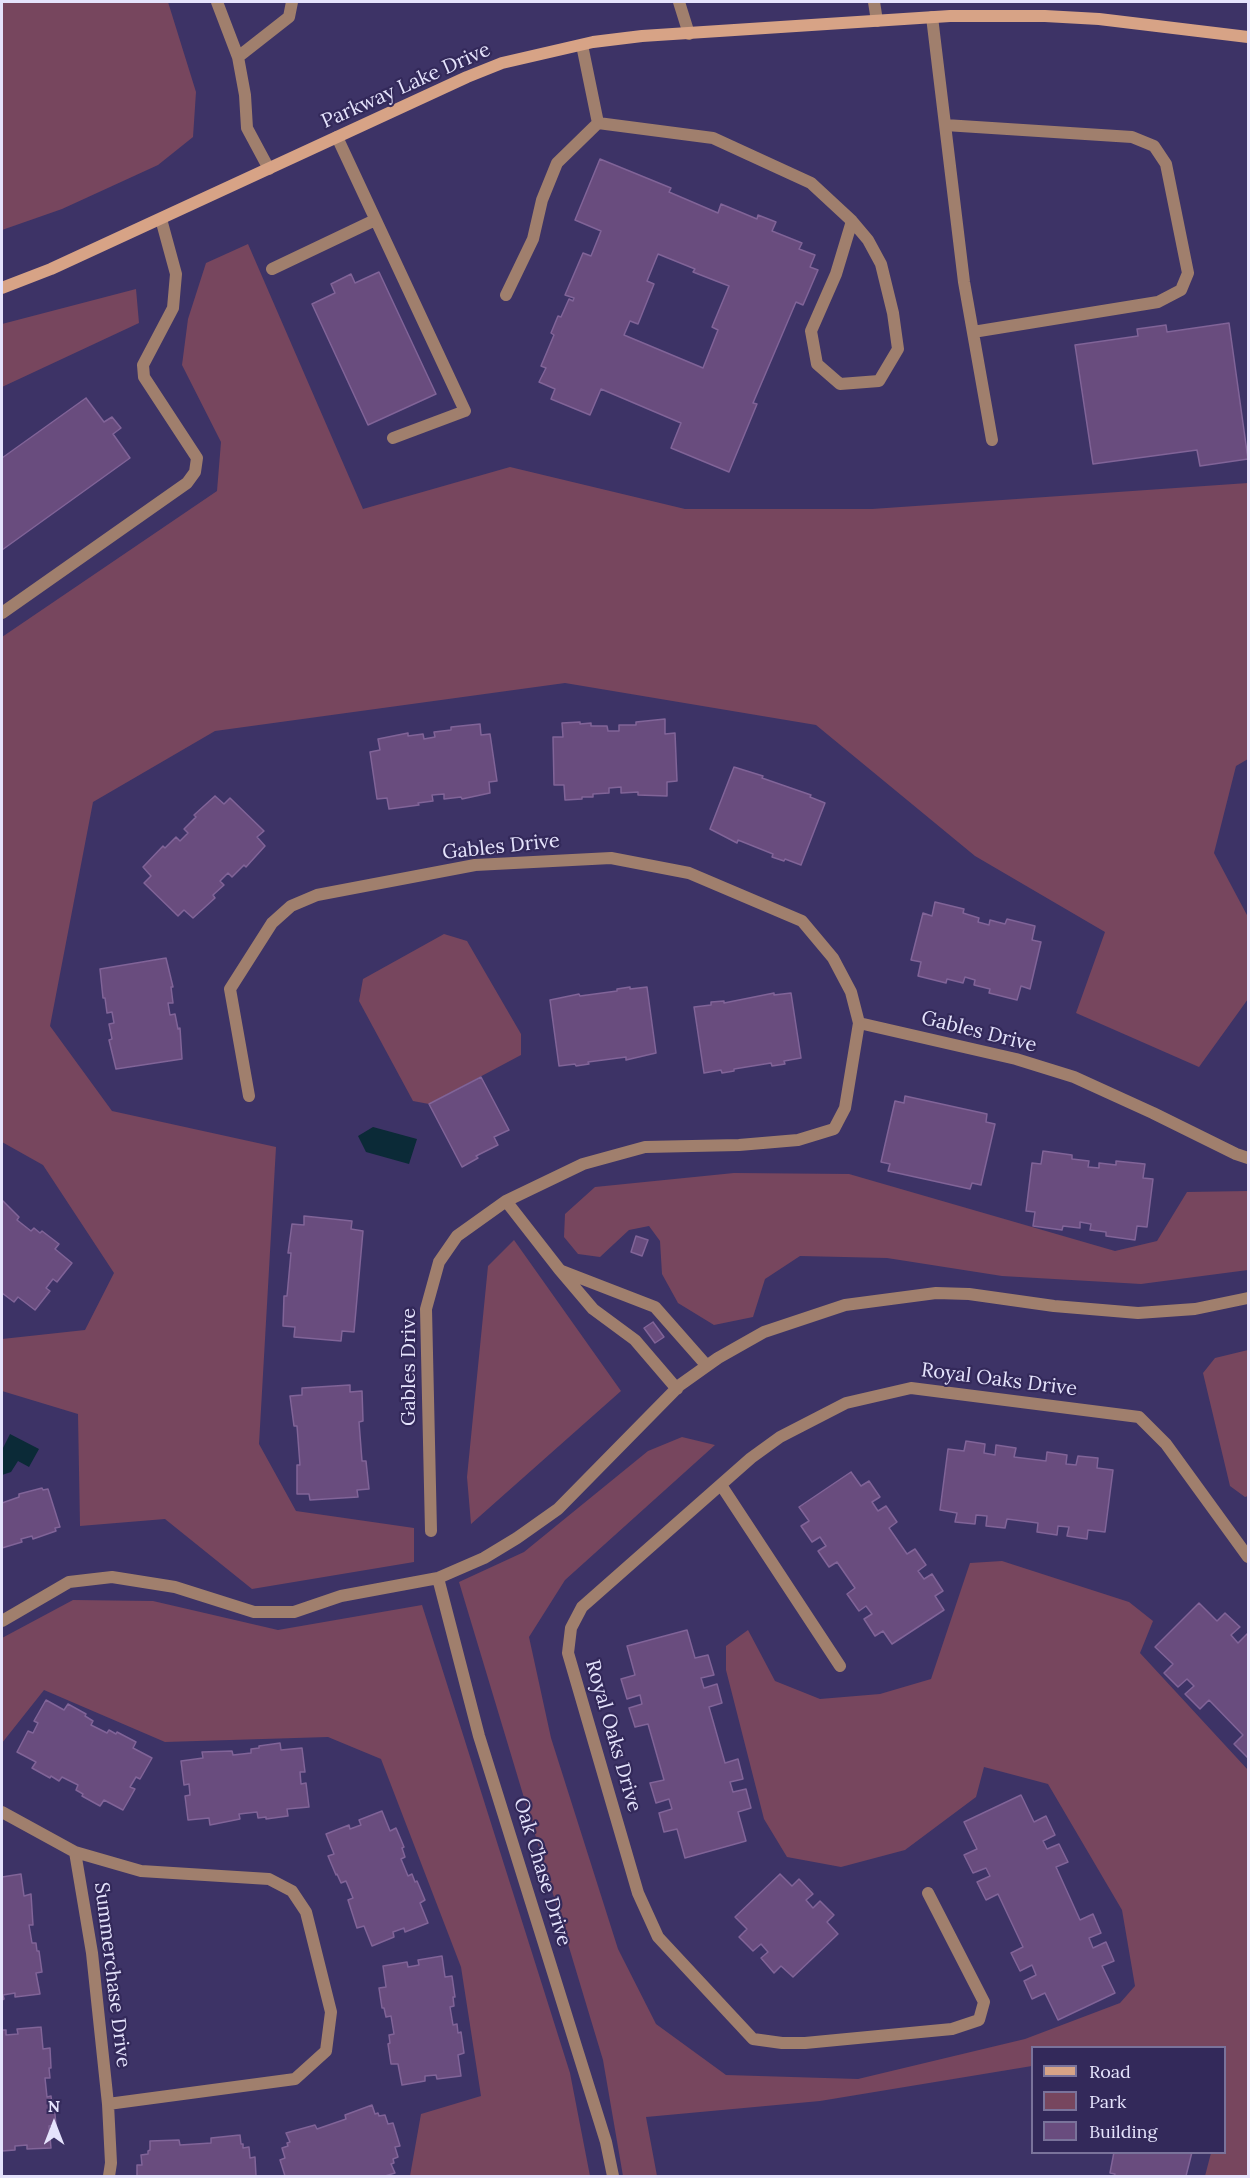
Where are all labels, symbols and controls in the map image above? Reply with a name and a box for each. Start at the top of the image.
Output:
street label: Parkway Lake Drive [318,38,494,134]
street label: Gables Drive [441,829,561,865]
street label: Gables Drive [919,1006,1039,1058]
street label: Gables Drive [397,1308,421,1426]
street label: Royal Oaks Drive [920,1359,1078,1401]
street label: Royal Oaks Drive [580,1657,646,1815]
street label: Oak Chase Drive [508,1795,576,1949]
street label: Summerchase Drive [89,1881,135,2069]
legend [1031,2046,1226,2154]
text: Road [1089,2060,1131,2083]
text: Park [1089,2090,1126,2113]
north arrow [24,2094,84,2154]
text: N [48,2096,60,2116]
text: Building [1089,2120,1157,2143]

